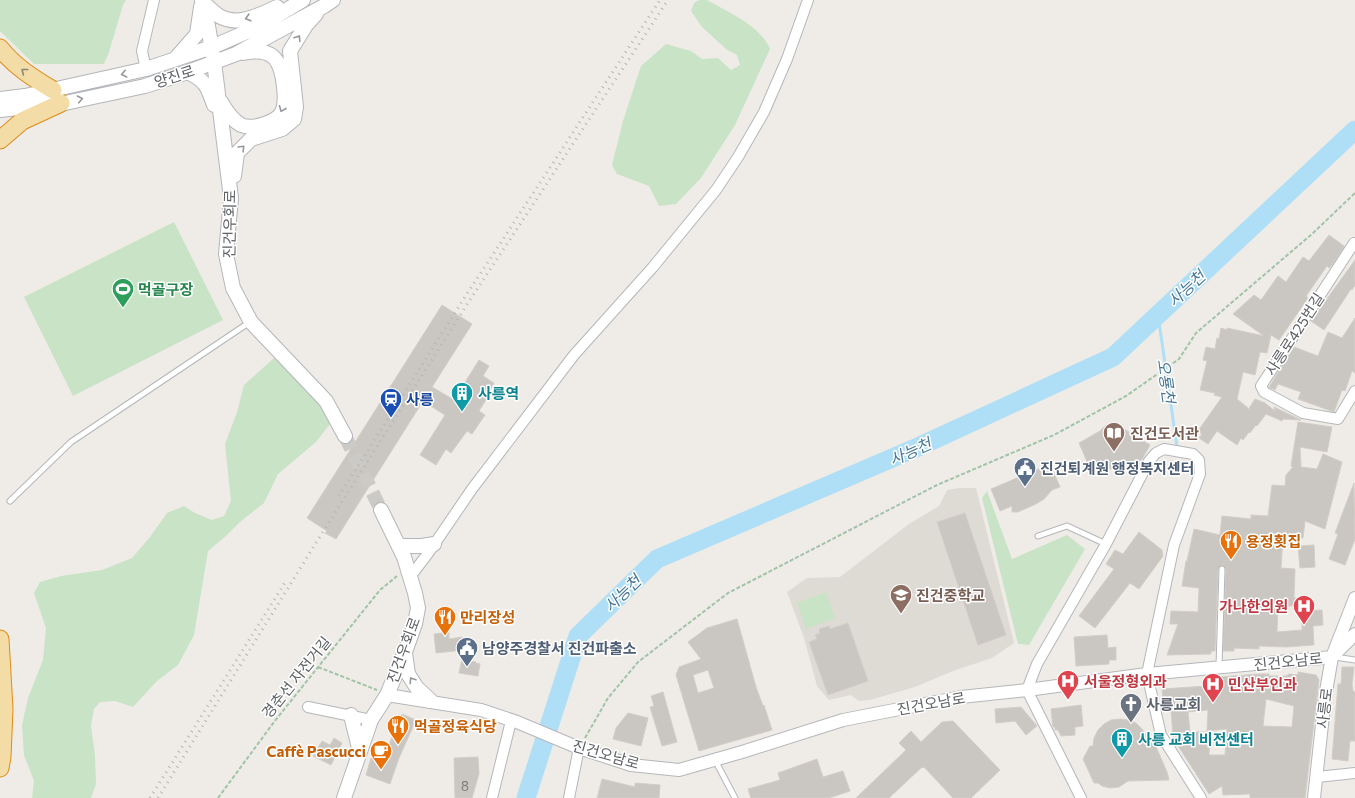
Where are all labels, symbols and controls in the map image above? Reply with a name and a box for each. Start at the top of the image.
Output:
one-way arrow [245,13,252,22]
one-way arrow [293,35,300,42]
street label: 양진로 [152,61,196,91]
one-way arrow [22,69,29,76]
one-way arrow [120,69,127,77]
one-way arrow [77,96,83,104]
one-way arrow [278,105,286,112]
one-way arrow [237,145,245,153]
street label: 진건우회로 [219,189,239,259]
water label: 사능천 [1163,264,1210,310]
sports icon: 먹골구장 [110,276,136,309]
place label: 먹골구장 [138,280,193,298]
street label: 사릉로425번길 [1261,289,1327,379]
water label: 오룡천 [1155,358,1180,406]
building icon: 사릉역 [449,380,475,413]
place label: 사릉역 [478,384,519,402]
station icon: 사릉 [378,386,404,419]
place label: 사릉 [406,390,434,408]
library icon: 진건도서관 [1101,420,1127,453]
place label: 진건도서관 [1130,424,1199,442]
water label: 사능천 [886,432,936,469]
public building icon: 진건퇴계원 행정복지센터 [1012,455,1038,488]
place label: 진건퇴계원 행정복지센터 [1040,459,1195,477]
restaurant icon: 용정횟집 [1218,528,1244,561]
place label: 용정횟집 [1246,532,1301,550]
water label: 사능천 [600,569,646,615]
school or university icon: 진건중학교 [888,582,914,615]
place label: 진건중학교 [916,586,985,604]
hospital icon: 가나한의원 [1291,593,1317,626]
place label: 가나한의원 [1219,597,1288,615]
restaurant icon: 만리장성 [432,604,458,637]
place label: 만리장성 [460,608,515,626]
street label: 진건우회로 [383,614,423,686]
street label: 경춘선 자전거길 [258,633,334,721]
public building icon: 남양주경찰서 진건파출소 [454,635,480,668]
place label: 남양주경찰서 진건파출소 [482,639,637,657]
street label: 진건오남로 [1253,648,1323,674]
hospital icon: 서울정형외과 [1055,668,1081,701]
hospital icon: 민산부인과 [1200,671,1226,704]
place label: 서울정형외과 [1084,672,1167,690]
place label: 민산부인과 [1228,675,1297,693]
one-way arrow [409,677,417,684]
street label: 사릉로 [1313,686,1335,730]
street label: 진건오남로 [895,688,967,718]
church icon: 사릉교회 [1118,691,1144,724]
place label: 사릉교회 [1146,695,1201,713]
restaurant icon: 먹골정육식당 [385,713,411,746]
place label: 먹골정육식당 [414,717,497,735]
building icon: 사릉 교회 비전센터 [1109,726,1135,759]
place label: 사릉 교회 비전센터 [1138,730,1254,748]
street label: 진건오남로 [570,736,642,772]
cafe icon: Caffè Pascucci [368,738,394,771]
place label: Caffè Pascucci [266,742,366,760]
house number: 8 [461,778,469,794]

